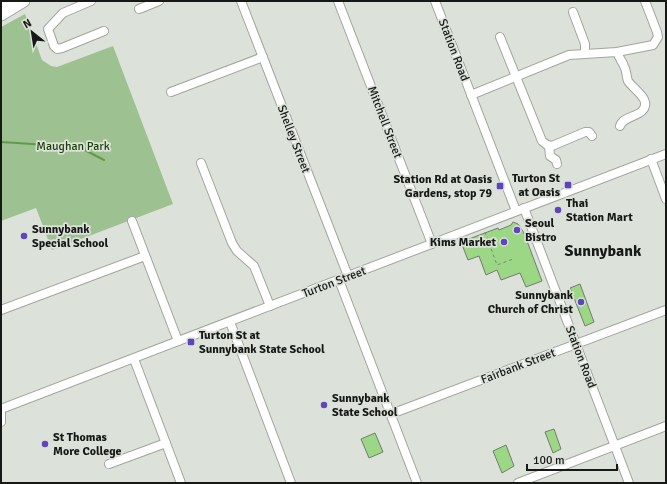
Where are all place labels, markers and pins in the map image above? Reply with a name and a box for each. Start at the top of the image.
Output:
place label: Turton St at Oasis [512,171,561,200]
place label: Station Rd at Oasis Gardens, stop 79 [393,172,493,201]
marker: Turton St at Oasis [563,180,573,190]
marker: Station Rd at Oasis Gardens, stop 79 [495,181,505,191]
place label: Thai Station Mart [566,196,633,225]
marker: Thai Station Mart [553,205,563,215]
place label: Seoul Bistro [525,216,557,245]
place label: Sunnybank Special School [32,222,108,251]
marker: Seoul Bistro [512,225,522,235]
marker: Sunnybank Special School [19,231,29,241]
place label: Kims Market [430,235,496,250]
marker: Kims Market [499,237,509,247]
place label: Sunnybank Church of Christ [488,288,574,317]
marker: Sunnybank Church of Christ [576,297,586,307]
place label: Turton St at Sunnybank State School [199,328,325,357]
marker: Turton St at Sunnybank State School [186,337,196,347]
place label: Sunnybank State School [332,391,398,420]
marker: Sunnybank State School [319,400,329,410]
place label: St Thomas More College [53,430,122,459]
marker: St Thomas More College [40,439,50,449]

